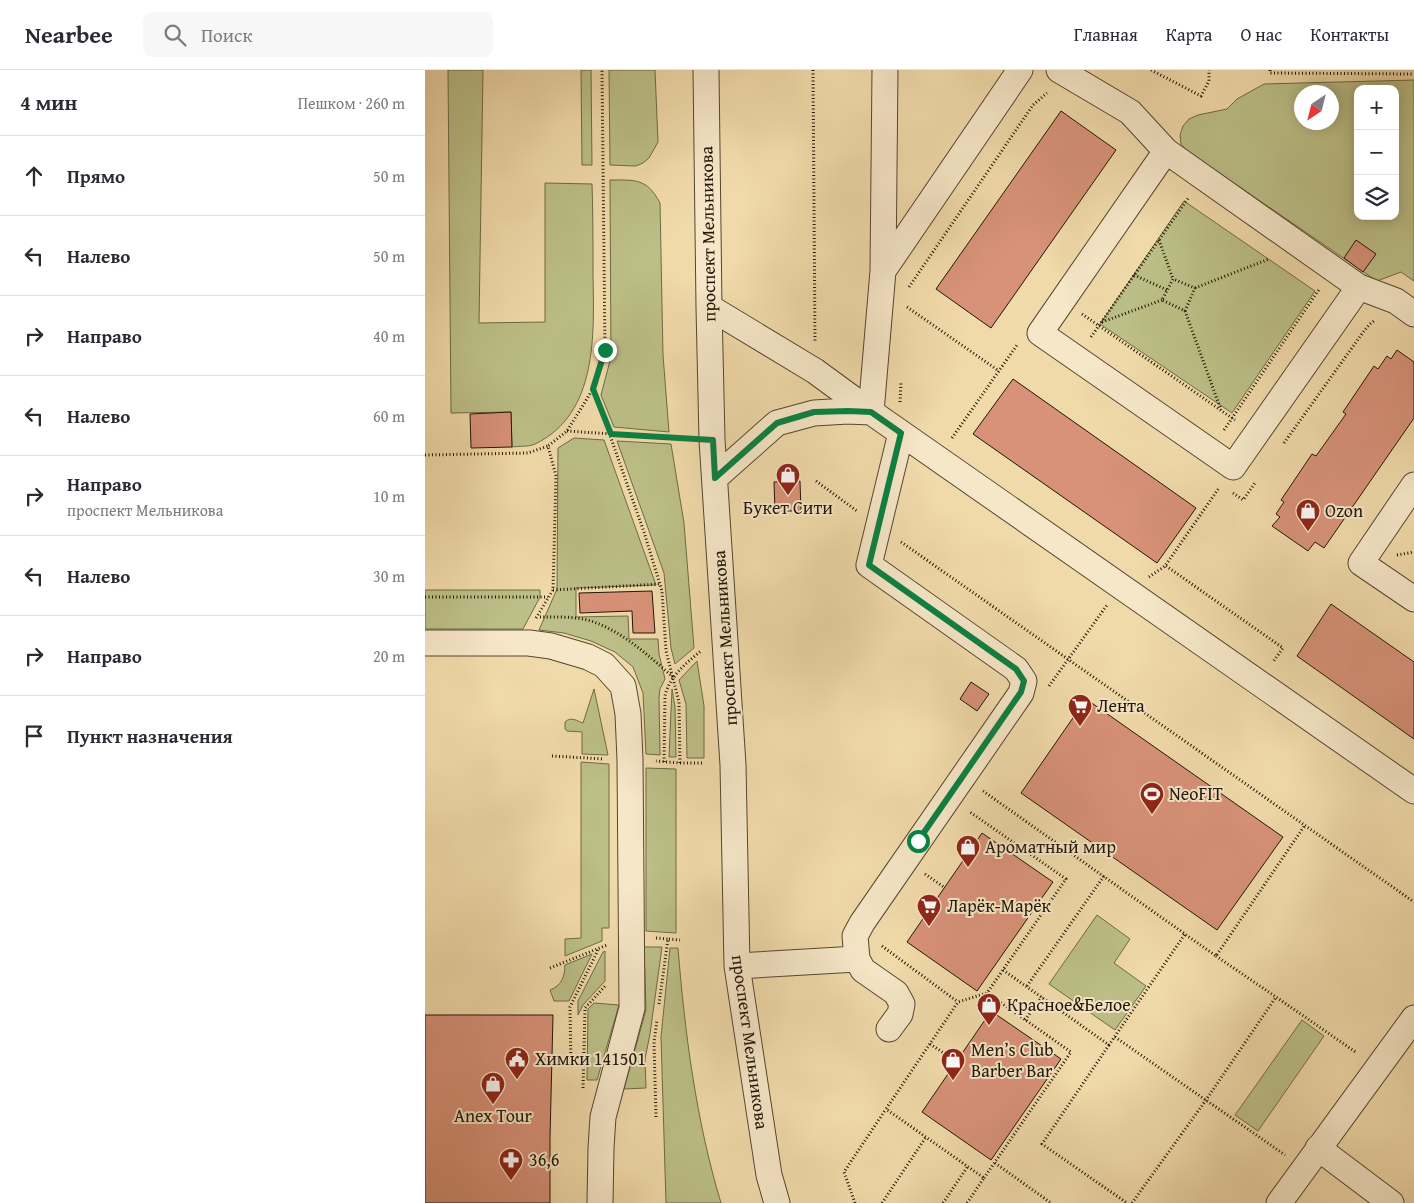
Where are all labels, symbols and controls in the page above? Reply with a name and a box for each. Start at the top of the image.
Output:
search box [143,12,493,57]
text: Nearbee [25,17,113,52]
icon: search [161,21,189,49]
text: Поиск [201,21,253,49]
text: Главная [1074,21,1138,48]
text: Карта [1166,21,1212,48]
text: О нас [1240,21,1282,48]
text: Контакты [1310,21,1389,48]
north arrow [1294,85,1339,130]
map controls [1354,85,1399,220]
button: + [1354,85,1399,130]
text: 4 мин [20,87,77,118]
text: Пешком · 260 m [298,91,405,115]
button: − [1354,130,1399,175]
street label: проспект Мельникова [692,145,723,322]
icon: ahead [20,162,48,190]
text: Прямо [67,162,125,190]
text: 50 m [373,164,405,188]
button: layers [1354,175,1399,220]
icon: left [20,242,48,270]
text: Налево [67,242,130,270]
text: 50 m [373,244,405,268]
icon: right [20,322,48,350]
text: Направо [67,322,142,350]
text: 40 m [373,324,405,348]
route end [594,339,617,362]
icon: left [20,402,48,430]
text: Налево [67,402,130,430]
text: 60 m [373,404,405,428]
shop icon: Букет Сити [775,462,801,496]
text: Направо [67,470,142,498]
icon: right [20,482,48,510]
text: 10 m [373,484,405,508]
place label: Букет Сити [743,494,833,521]
place label: Ozon [1325,497,1363,524]
text: проспект Мельникова [67,498,223,522]
shop icon: Ozon [1295,498,1321,532]
street label: проспект Мельникова [705,549,744,727]
icon: left [20,562,48,590]
text: Налево [67,562,130,590]
text: 30 m [373,564,405,588]
icon: right [20,642,48,670]
text: Направо [67,642,142,670]
text: 20 m [373,644,405,668]
place label: Лента [1097,692,1145,719]
supermarket icon: Лента [1067,693,1093,727]
icon: arrive [20,722,48,750]
text: Пункт назначения [67,722,233,750]
place label: NeoFIT [1169,780,1223,807]
sports icon: NeoFIT [1139,781,1165,815]
route start [907,830,930,853]
place label: Ароматный мир [985,833,1116,860]
shop icon: Ароматный мир [955,834,981,868]
place label: Ларёк-Марёк [947,892,1052,919]
supermarket icon: Ларёк-Марёк [916,893,942,927]
street label: проспект Мельникова [725,953,776,1131]
place label: Красное&Белое [1007,991,1131,1018]
shop icon: Красное&Белое [976,992,1002,1026]
place label: Men’s Club Barber Bar [971,1036,1054,1084]
place label: Химки 141501 [535,1045,646,1072]
public building icon: Химки 141501 [504,1046,530,1080]
shop icon: Men’s Club Barber Bar [940,1047,966,1081]
shop icon: Anex Tour [480,1071,506,1105]
place label: Anex Tour [454,1102,533,1129]
place label: 36,6 [529,1146,559,1173]
pharmacy icon: 36,6 [498,1147,524,1181]

